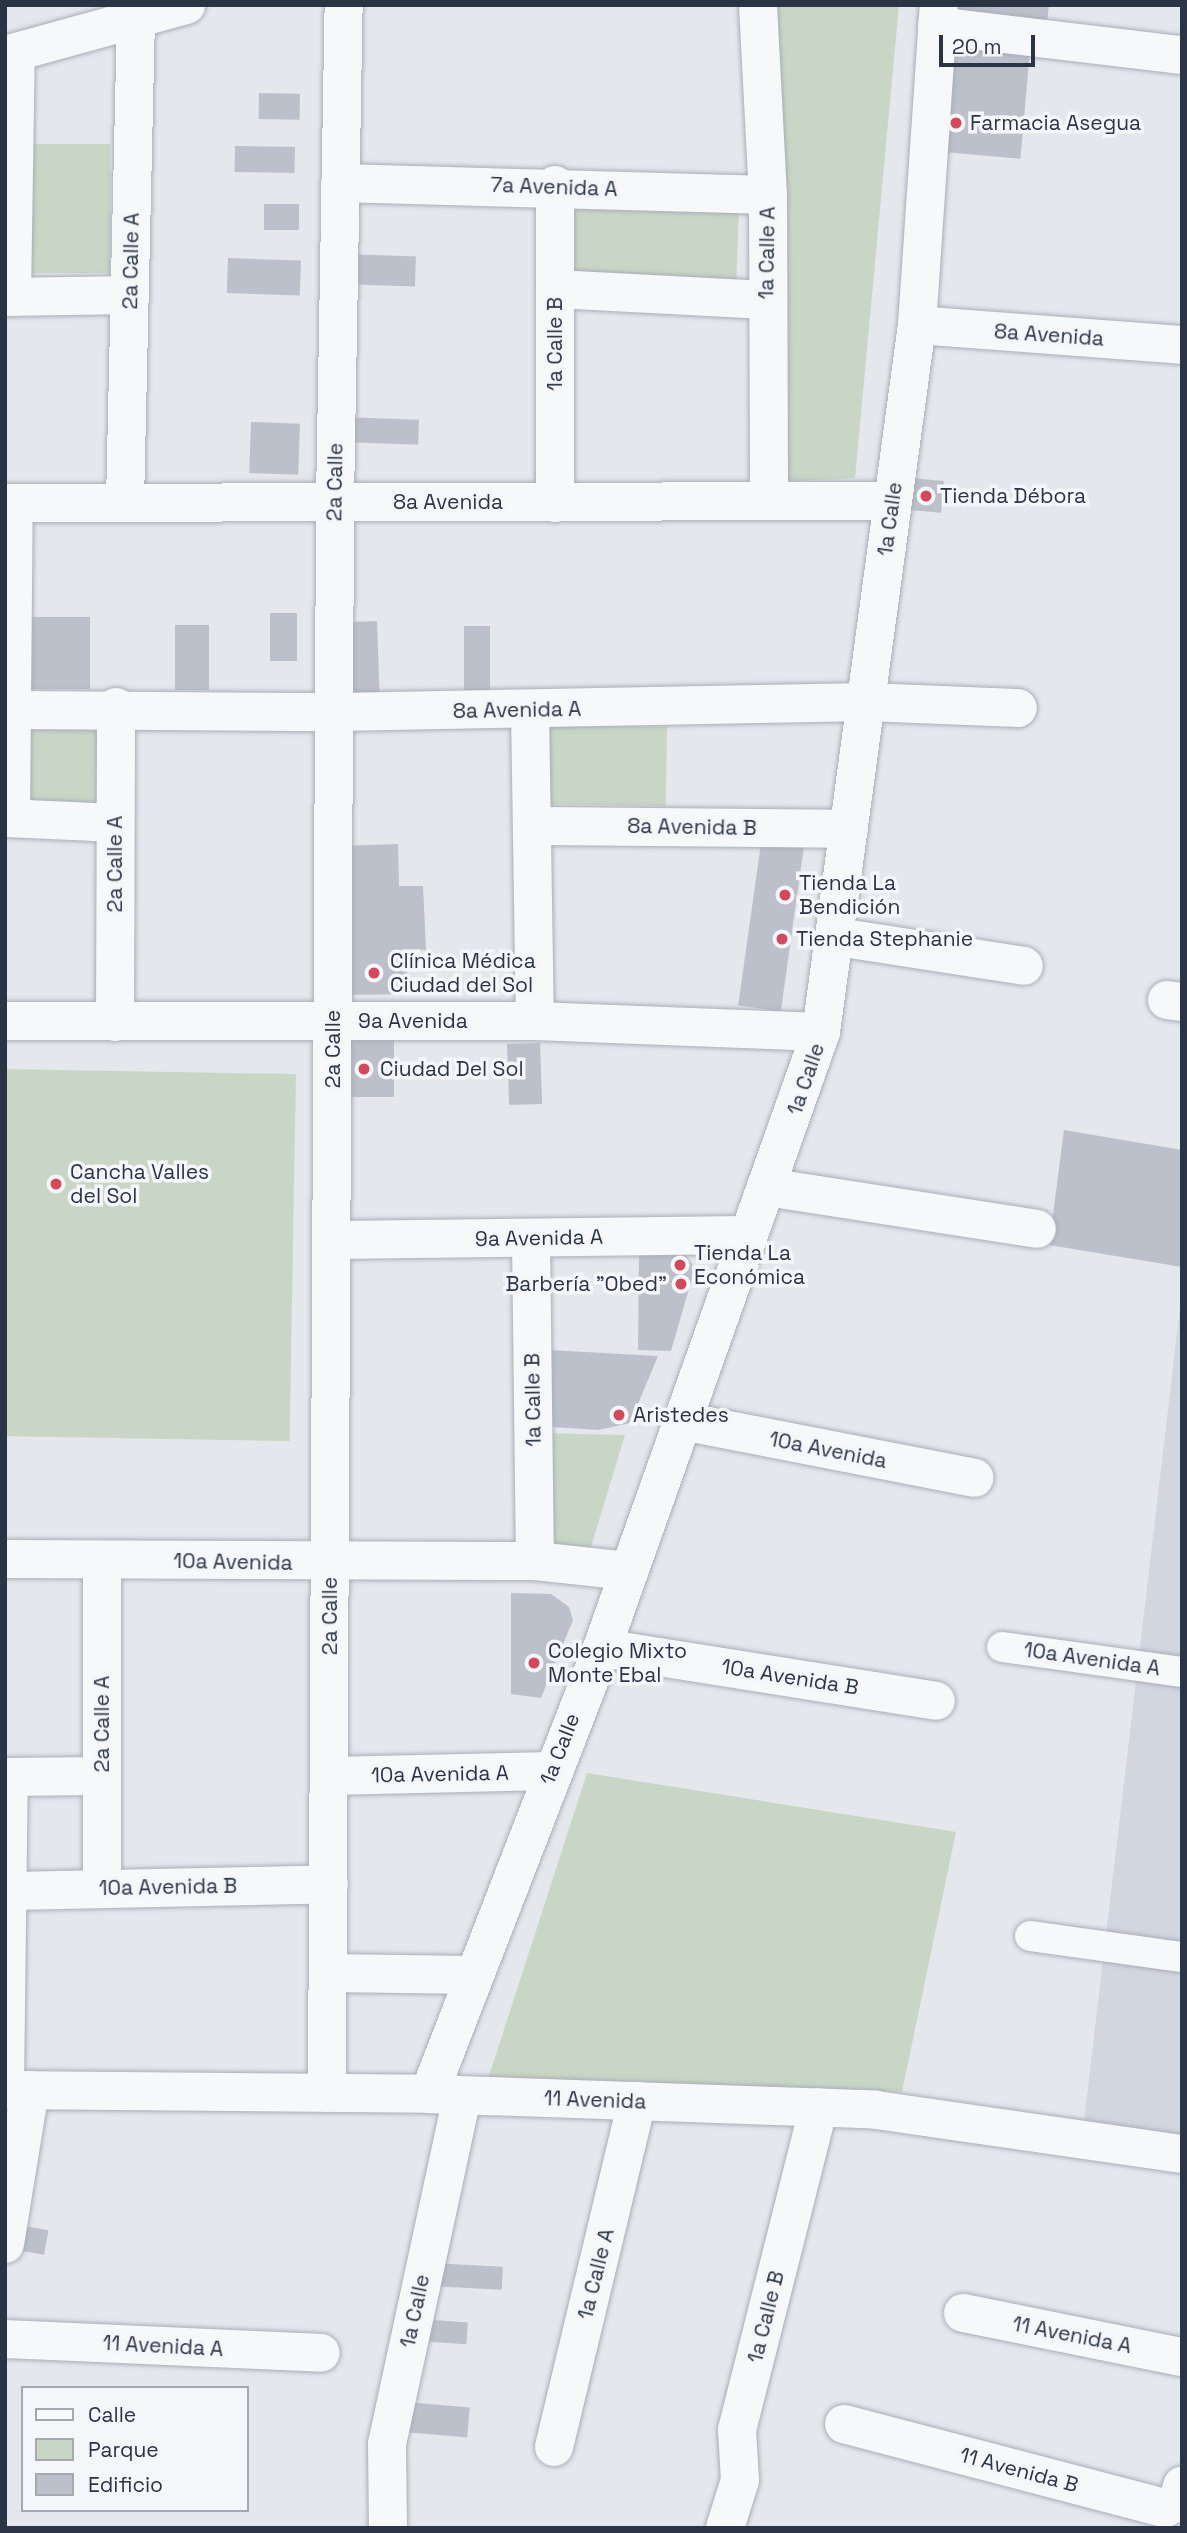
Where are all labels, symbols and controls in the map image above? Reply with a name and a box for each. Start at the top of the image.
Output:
scale bar [942,21,1038,65]
text: 20 m [952,33,1002,60]
place label: Farmacia Asegua [970,110,1141,136]
marker: Farmacia Asegua [948,115,964,131]
street label: 7a Avenida A [490,172,618,202]
street label: 1a Calle A [754,206,780,300]
street label: 2a Calle A [118,212,144,310]
street label: 1a Calle B [542,297,568,391]
street label: 8a Avenida [993,319,1105,351]
street label: 2a Calle [322,443,348,521]
street label: 1a Calle [872,480,908,558]
place label: Tienda Débora [940,483,1086,509]
marker: Tienda Débora [918,488,934,504]
street label: 8a Avenida [393,489,503,515]
street label: 8a Avenida A [452,696,582,724]
street label: 8a Avenida B [627,813,757,841]
street label: 2a Calle A [102,815,128,913]
place label: Tienda La Bendición [799,870,900,920]
marker: Tienda La Bendición [777,887,793,903]
place label: Tienda Stephanie [796,926,973,952]
marker: Tienda Stephanie [774,931,790,947]
place label: Clínica Médica Ciudad del Sol [390,948,536,998]
marker: Clínica Médica Ciudad del Sol [364,963,384,983]
street label: 9a Avenida [358,1008,468,1034]
street label: 2a Calle [320,1010,346,1088]
street label: 1a Calle [782,1040,830,1118]
place label: Ciudad Del Sol [380,1056,524,1082]
marker: Ciudad Del Sol [354,1059,374,1079]
place label: Cancha Valles del Sol [70,1159,209,1209]
marker: Cancha Valles del Sol [48,1176,64,1192]
street label: 9a Avenida A [474,1224,604,1252]
place label: Tienda La Económica [694,1240,805,1290]
marker: Tienda La Económica [672,1257,688,1273]
place label: Barbería "Obed" [505,1271,667,1297]
marker: Barbería "Obed" [673,1276,689,1292]
street label: 1a Calle B [520,1353,546,1447]
place label: Aristedes [633,1402,729,1428]
marker: Aristedes [611,1407,627,1423]
street label: 10a Avenida [767,1426,889,1474]
street label: 10a Avenida [173,1548,293,1576]
street label: 2a Calle [317,1577,343,1655]
street label: 10a Avenida A [1022,1637,1162,1681]
place label: Colegio Mixto Monte Ebal [548,1638,687,1688]
street label: 10a Avenida B [719,1654,861,1700]
marker: Colegio Mixto Monte Ebal [526,1655,542,1671]
street label: 2a Calle A [89,1675,115,1773]
street label: 1a Calle [535,1710,585,1788]
street label: 10a Avenida A [371,1760,509,1788]
street label: 10a Avenida B [98,1873,238,1901]
street label: 11 Avenida [543,2086,647,2114]
street label: 1a Calle A [573,2226,619,2322]
street label: 1a Calle B [742,2268,790,2366]
street label: 1a Calle [395,2272,435,2350]
street label: 11 Avenida A [1010,2311,1134,2359]
street label: 11 Avenida A [102,2330,224,2362]
legend [21,2386,248,2512]
text: Calle [88,2401,136,2428]
text: Parque [88,2436,159,2463]
street label: 11 Avenida B [957,2442,1081,2498]
text: Edificio [88,2471,163,2498]

